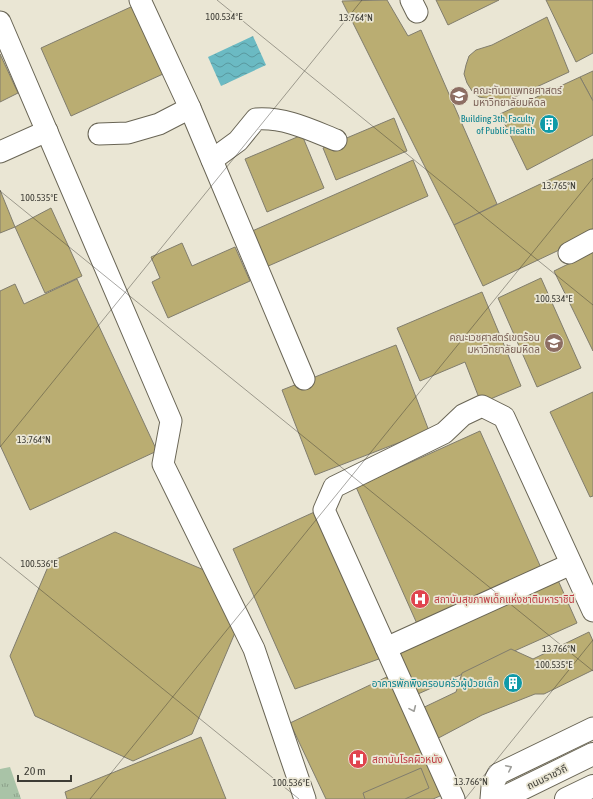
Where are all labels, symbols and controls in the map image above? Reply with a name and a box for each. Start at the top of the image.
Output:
text: 100.534°E [206,11,243,22]
text: 13.764°N [339,12,373,23]
school or university icon: คณะทันตแพทยศาสตร์ มหาวิทยาลัยมหิดล [448,85,470,107]
place label: คณะทันตแพทยศาสตร์ มหาวิทยาลัยมหิดล [473,85,562,108]
place label: Building 3th, Faculty of Public Health [461,113,535,136]
building icon: Building 3th, Faculty of Public Health [538,113,560,135]
text: 13.765°N [542,180,576,191]
text: 100.535°E [21,192,58,203]
text: 100.534°E [536,293,573,304]
place label: คณะเวชศาสตร์เขตร้อน มหาวิทยาลัยมหิดล [449,332,540,355]
school or university icon: คณะเวชศาสตร์เขตร้อน มหาวิทยาลัยมหิดล [543,332,565,354]
text: 13.764°N [17,434,51,445]
text: 100.536°E [21,558,58,569]
hospital icon: สถาบันสุขภาพเด็กแห่งชาติมหาราชินี [409,588,431,610]
place label: สถาบันสุขภาพเด็กแห่งชาติมหาราชินี [434,593,575,606]
text: 13.766°N [542,643,576,654]
text: 100.535°E [536,659,573,670]
building icon: อาคารพักพิงครอบครัวผู้ป่วยเด็ก [502,672,524,694]
place label: อาคารพักพิงครอบครัวผู้ป่วยเด็ก [372,677,499,690]
one-way arrow [408,704,416,712]
hospital icon: สถาบันโรคผิวหนัง [347,748,369,770]
place label: สถาบันโรคผิวหนัง [372,754,443,765]
scale bar [18,757,71,783]
street label: ถนนราชวิถี [525,762,569,792]
text: 20 m [24,764,46,778]
one-way arrow [505,765,512,773]
text: 13.766°N [454,776,488,787]
text: 100.536°E [273,777,310,788]

